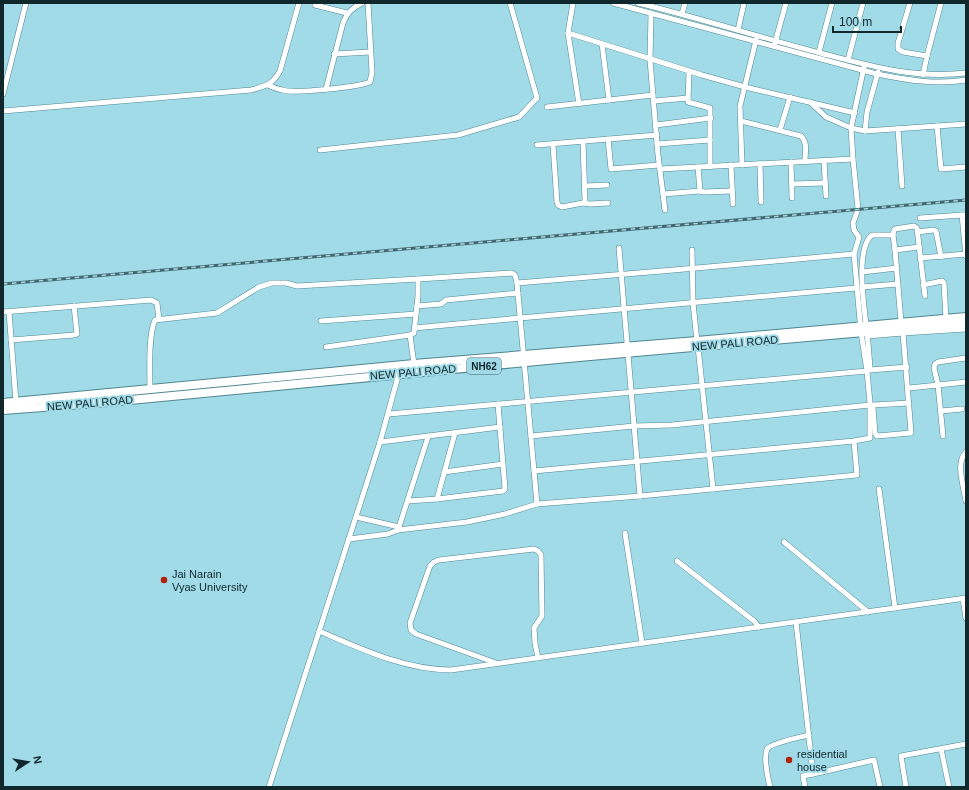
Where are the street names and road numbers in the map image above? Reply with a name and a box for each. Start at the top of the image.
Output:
street label: NEW PALI ROAD [691,333,779,353]
road number: NH62 [467,358,501,374]
street label: NEW PALI ROAD [369,362,457,382]
street label: NEW PALI ROAD [46,393,134,413]

